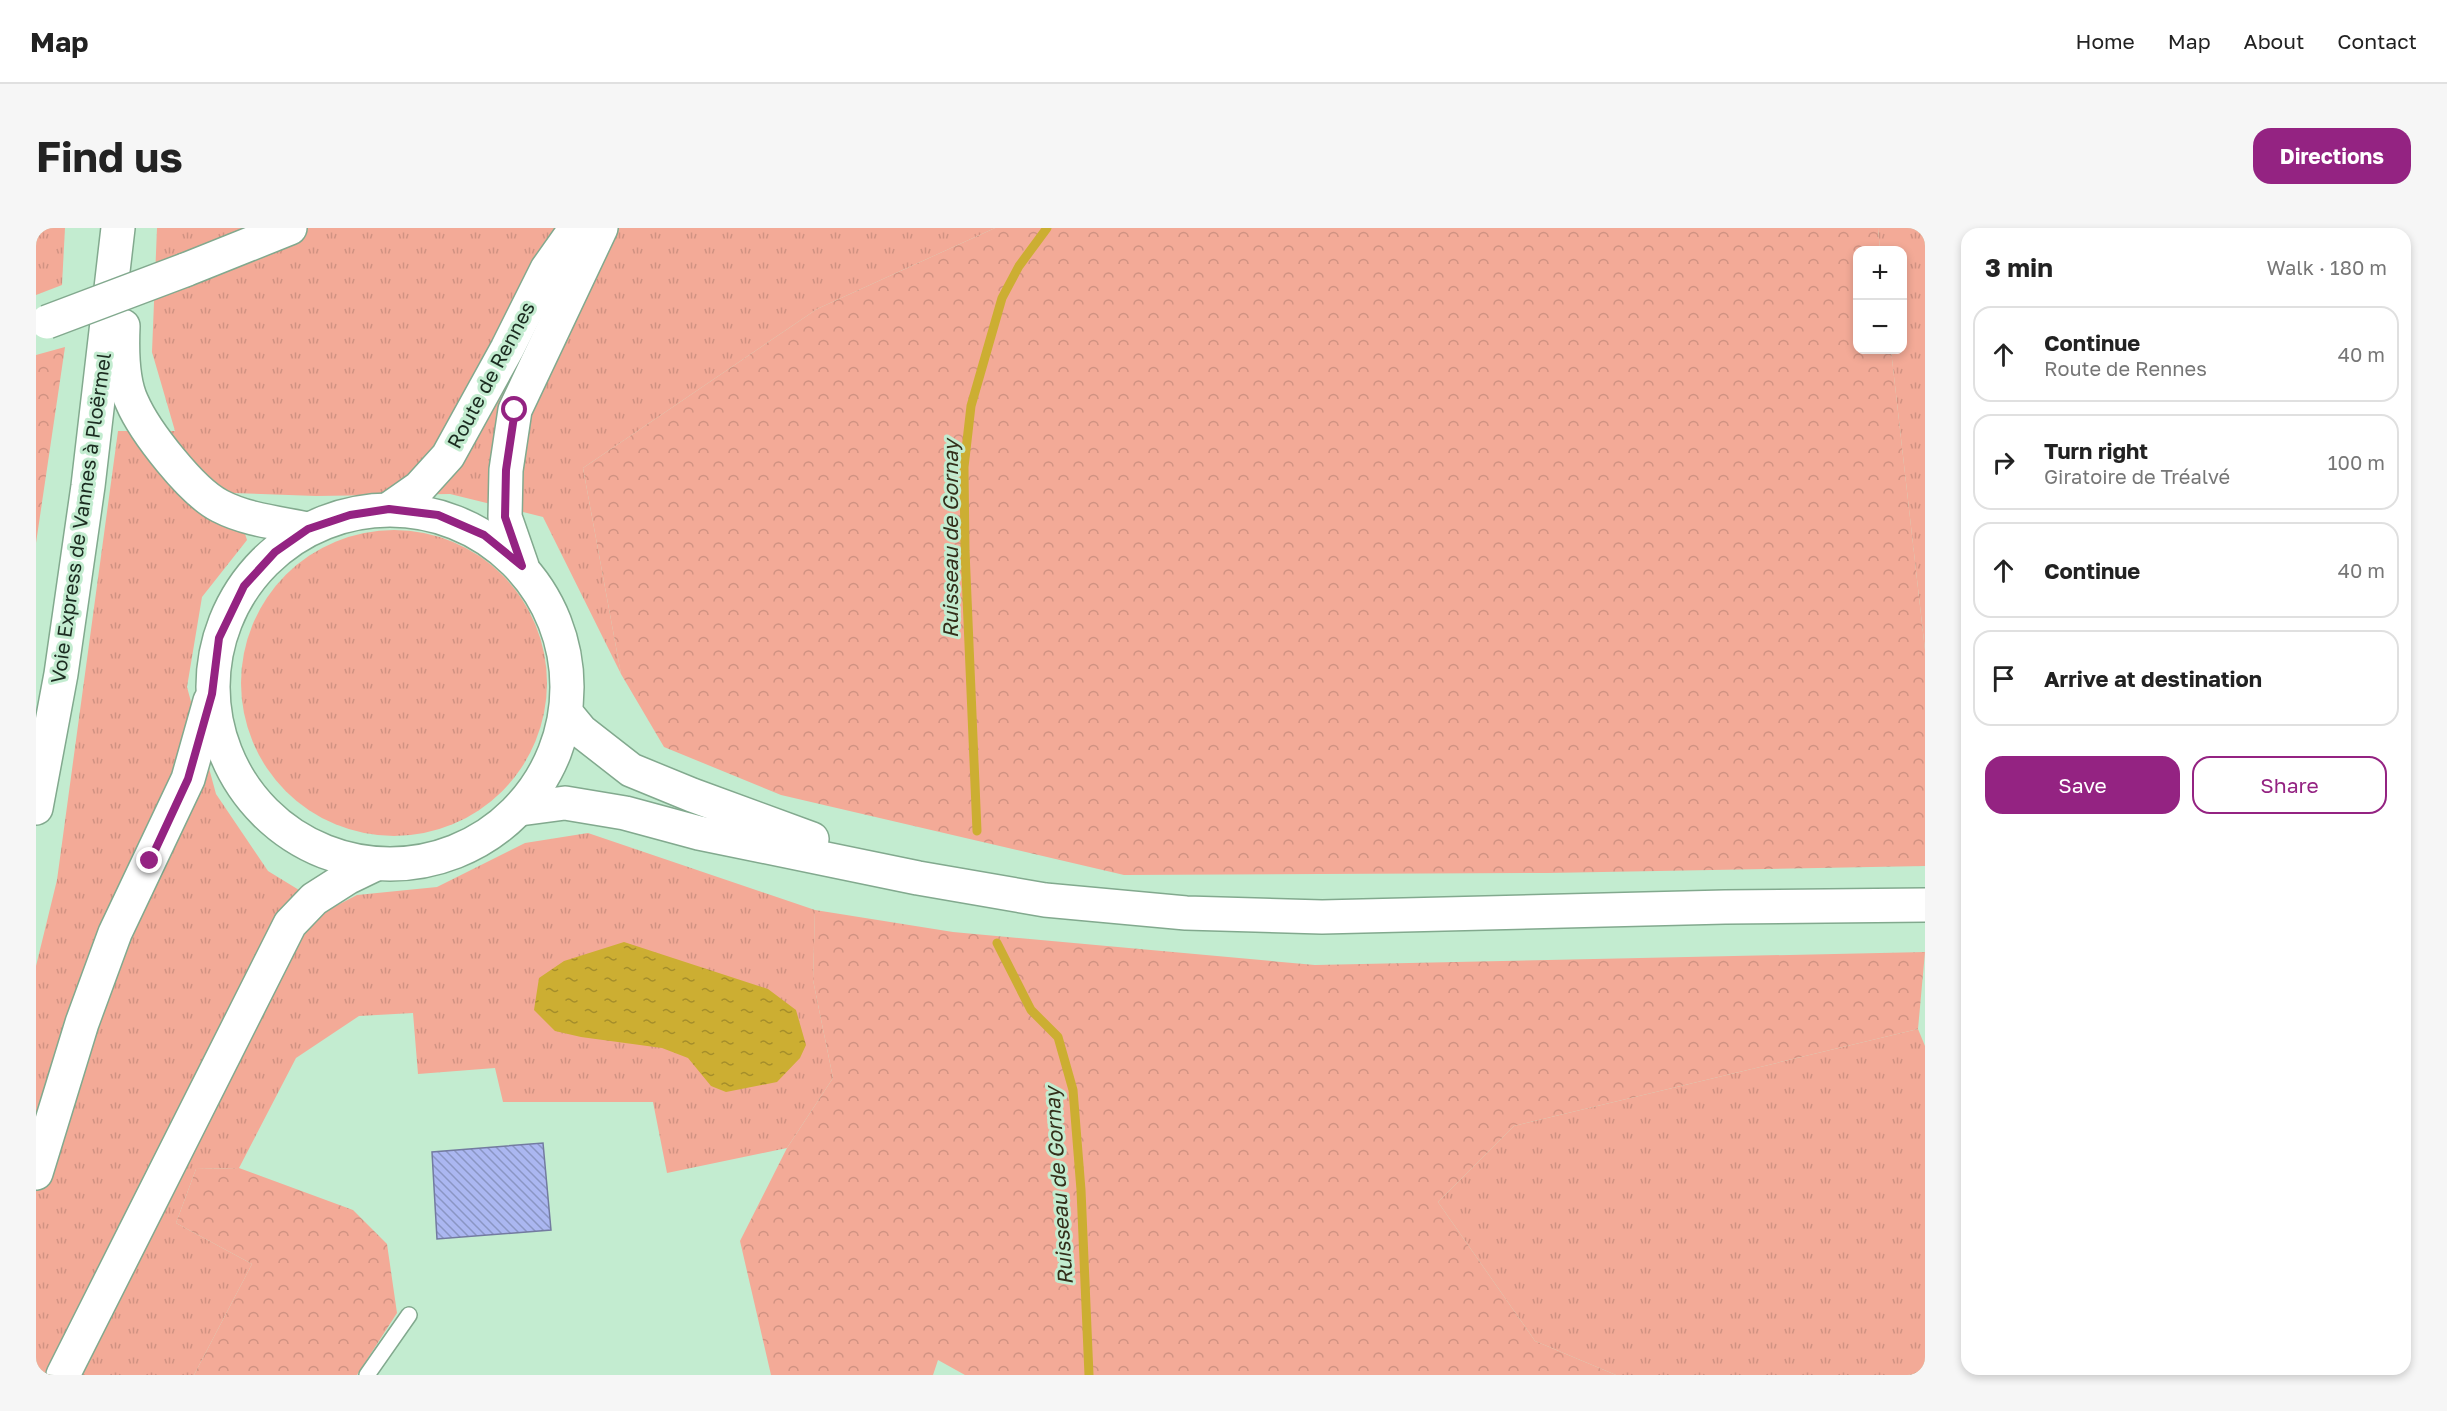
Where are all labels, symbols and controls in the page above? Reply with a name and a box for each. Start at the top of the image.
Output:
text: Map [30,25,88,58]
text: Home [2075,28,2135,54]
text: Map [2168,28,2211,54]
text: About [2244,28,2304,54]
text: Contact [2337,28,2417,54]
button: Directions [2253,128,2411,184]
text: Find us [36,131,183,181]
map controls [1853,246,1907,354]
button: + [1853,246,1907,300]
text: 3 min [1985,252,2053,283]
text: Walk · 180 m [2267,255,2387,279]
street label: Route de Rennes [441,297,539,452]
button: − [1853,300,1907,354]
text: Continue [2044,329,2140,356]
icon: ahead [1987,338,2020,371]
text: 40 m [2338,342,2385,366]
street label: Voie Express de Vannes à Ploërmel [45,351,115,685]
text: Route de Rennes [2044,356,2207,380]
route start [501,396,527,422]
water label: Ruisseau de Gornay [937,437,963,638]
text: Turn right [2044,437,2148,464]
icon: right [1987,446,2020,479]
text: 100 m [2328,450,2385,474]
text: Giratoire de Tréalvé [2044,464,2230,488]
icon: ahead [1987,554,2020,587]
text: Continue [2044,557,2140,584]
text: 40 m [2338,558,2385,582]
icon: arrive [1987,662,2020,695]
text: Arrive at destination [2044,665,2262,692]
button: Save [1985,756,2180,814]
button: Share [2192,756,2387,814]
route end [136,847,162,873]
water label: Ruisseau de Gornay [1038,1083,1078,1286]

